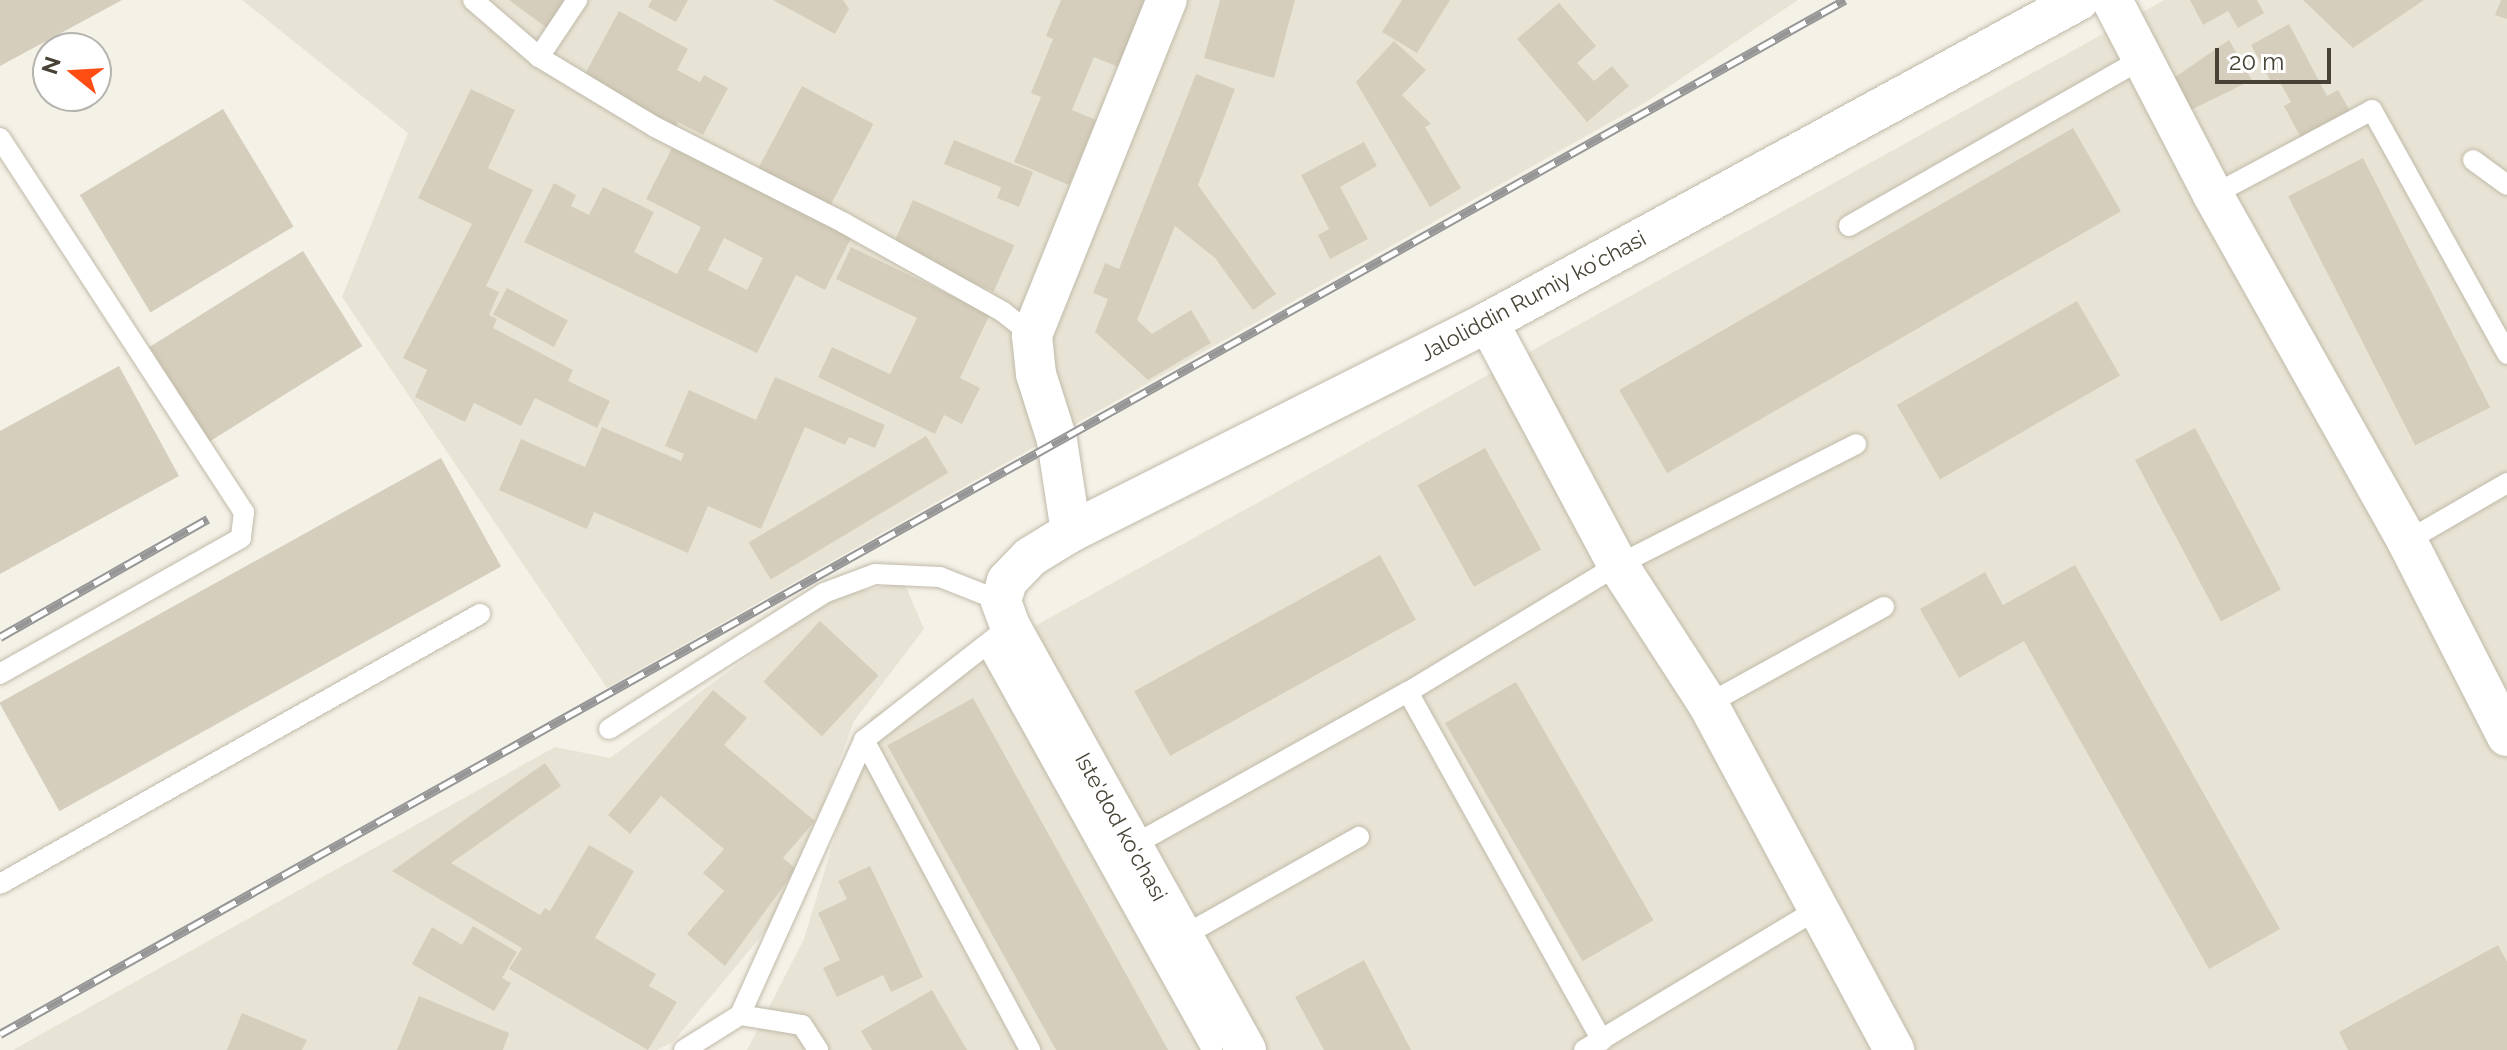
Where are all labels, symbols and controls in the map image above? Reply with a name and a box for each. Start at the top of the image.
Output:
north arrow [32,32,112,112]
scale bar [2219,32,2335,82]
text: 20 m [2229,47,2284,76]
text: N [36,53,66,77]
street label: Jaloliddin Rumiy koʻchasi [1415,225,1651,367]
street label: Iste'dod ko'chasi [1069,748,1173,906]

